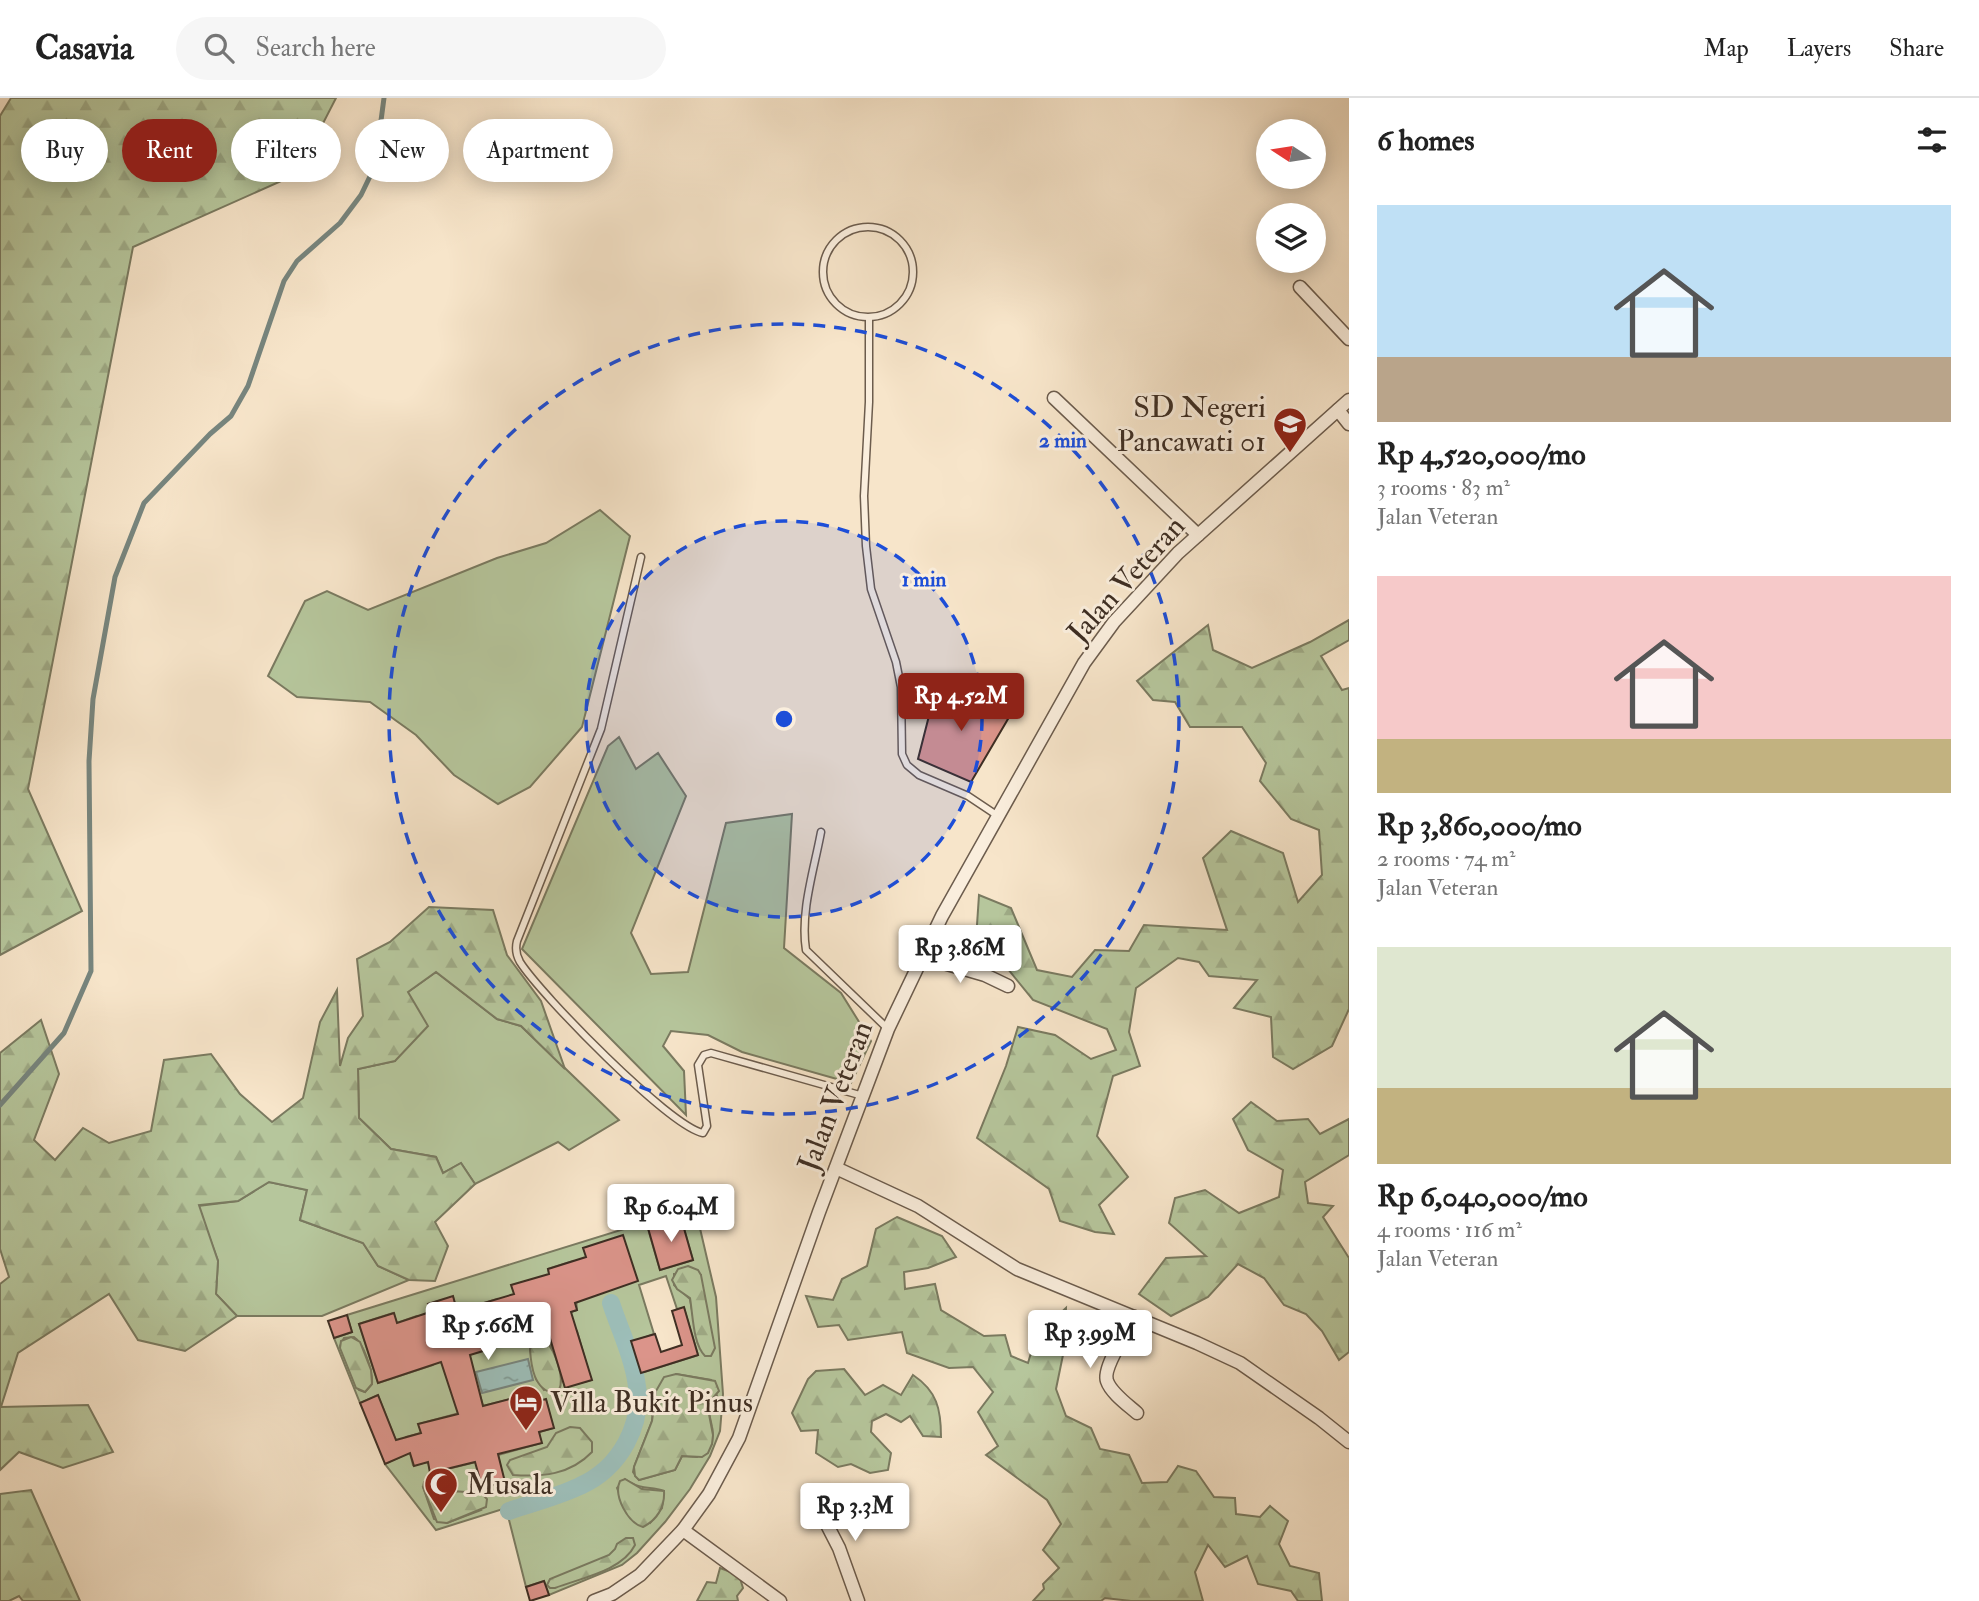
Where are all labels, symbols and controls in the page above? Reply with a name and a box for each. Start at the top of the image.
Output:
search box [176,17,666,80]
text: Casavia [35,28,134,69]
icon: search [200,29,238,67]
text: Search here [256,32,376,64]
text: Map [1704,33,1749,64]
text: Layers [1787,33,1851,64]
text: Share [1889,33,1944,64]
chip: Buy [21,119,108,182]
chip: Rent [122,119,217,182]
chip: Filters [231,119,341,182]
chip: New [355,119,449,182]
chip: Apartment [463,119,613,182]
north arrow [1256,119,1326,189]
map controls [1256,119,1326,273]
icon: filters [1913,121,1951,159]
text: 6 homes [1377,122,1475,159]
button: layers [1256,203,1326,273]
icon: home [1601,250,1727,376]
place label: SD Negeri Pancawati 01 [1117,389,1266,460]
school or university icon: SD Negeri Pancawati 01 [1271,405,1309,454]
text: 2 min [1039,427,1087,454]
text: Rp 4,520,000/mo [1377,436,1586,473]
text: 3 rooms · 83 m² [1377,473,1510,502]
text: Jalan Veteran [1377,502,1498,531]
street label: Jalan Veteran [1059,508,1193,651]
text: 1 min [902,566,946,593]
icon: home [1601,621,1727,747]
pin: Rp 4.52M [889,674,1033,733]
text: Rp 4.52M [914,681,1008,710]
centre of rings [772,707,796,731]
text: Rp 3,860,000/mo [1377,807,1582,844]
text: 2 rooms · 74 m² [1377,844,1516,873]
text: Jalan Veteran [1377,873,1498,902]
pin: Rp 3.86M [888,926,1032,985]
text: Rp 3.86M [915,933,1005,962]
icon: home [1601,992,1727,1118]
street label: Jalan Veteran [789,1016,881,1178]
text: Rp 6,040,000/mo [1377,1178,1588,1215]
pin: Rp 6.04M [599,1184,743,1244]
text: Rp 6.04M [623,1192,719,1221]
text: 4 rooms · 116 m² [1377,1215,1522,1244]
text: Jalan Veteran [1377,1244,1498,1273]
pin: Rp 5.66M [416,1302,560,1362]
text: Rp 5.66M [442,1310,534,1339]
pin: Rp 3.99M [1018,1310,1162,1370]
text: Rp 3.99M [1044,1318,1136,1347]
hotel icon: Villa Bukit Pinus [507,1383,545,1432]
place label: Villa Bukit Pinus [550,1384,753,1421]
mosque icon: Musala [422,1465,460,1514]
place label: Musala [466,1466,553,1503]
pin: Rp 3.3M [790,1484,920,1543]
text: Rp 3.3M [816,1491,894,1520]

